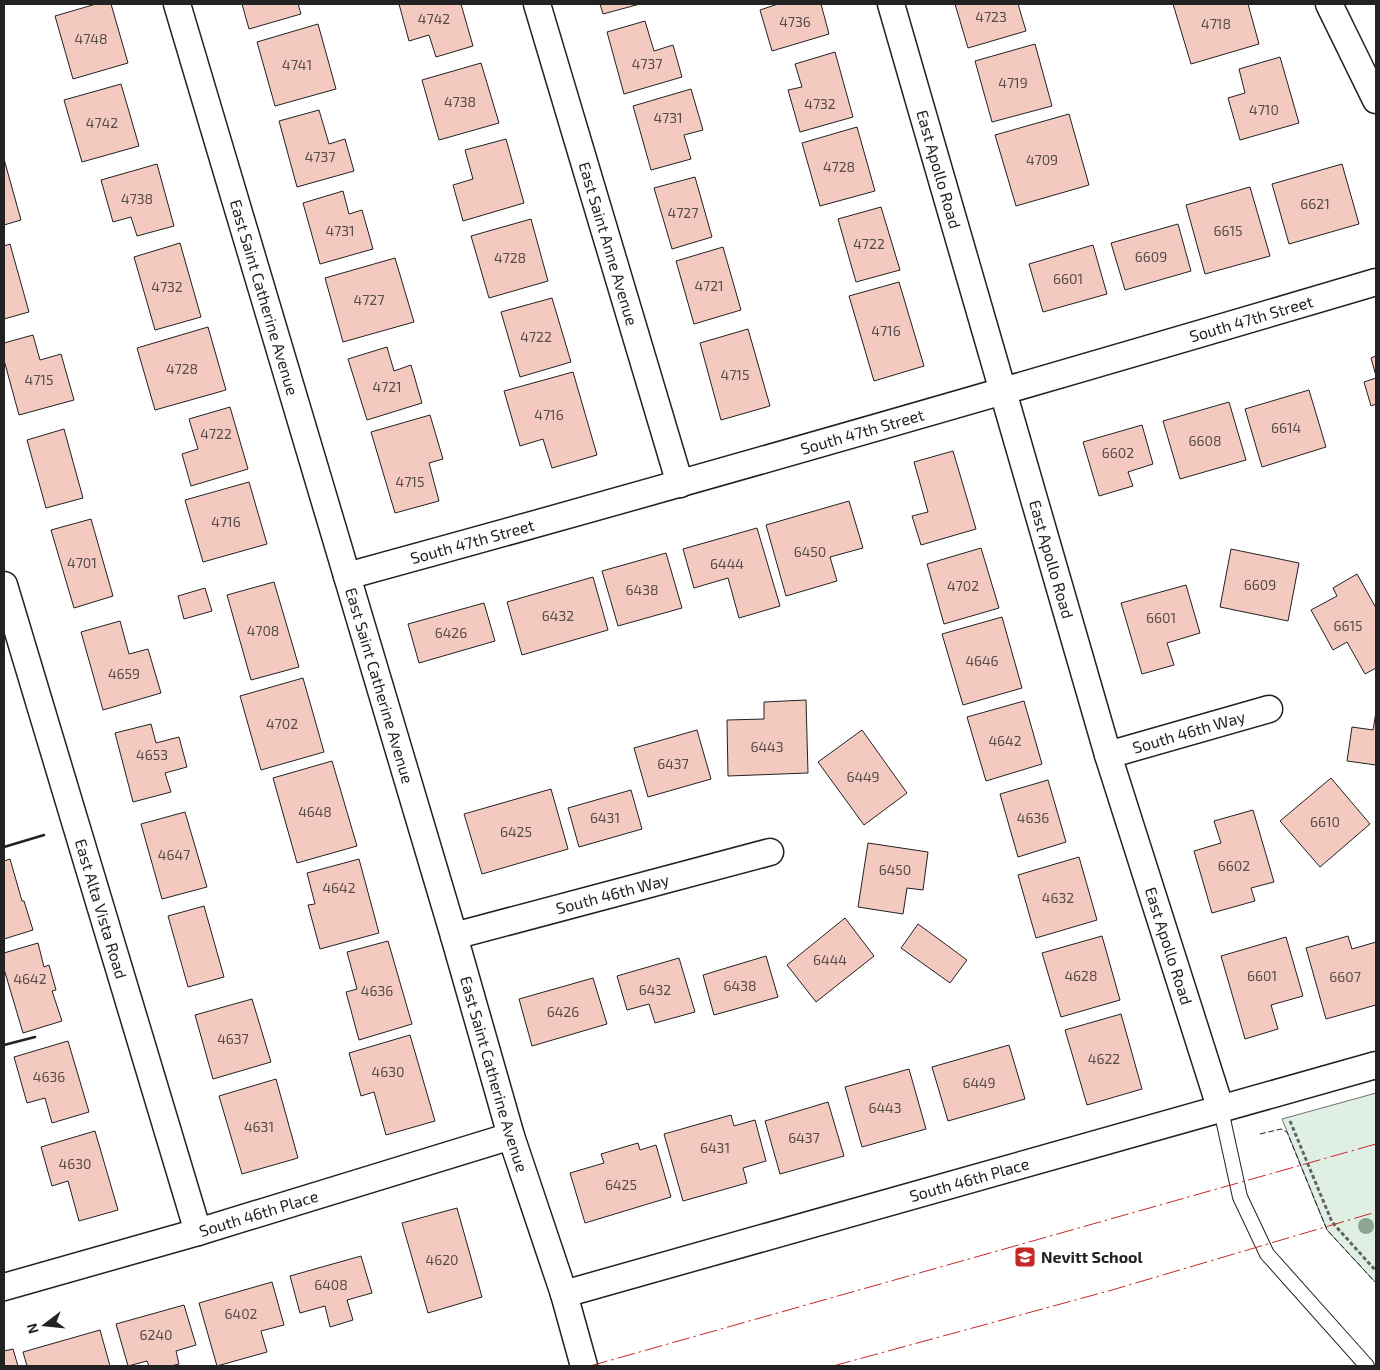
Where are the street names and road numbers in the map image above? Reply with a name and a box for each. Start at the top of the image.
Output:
street label: East Apollo Road [913,108,965,231]
street label: East Saint Anne Avenue [575,159,642,328]
street label: East Saint Catherine Avenue [227,197,303,397]
street label: South 47th Street [1187,291,1315,345]
street label: South 47th Street [798,404,926,458]
street label: East Apollo Road [1026,498,1078,621]
street label: South 47th Street [408,515,536,567]
street label: East Saint Catherine Avenue [342,585,418,786]
street label: South 46th Way [1130,706,1248,757]
street label: East Alta Vista Road [72,836,131,981]
street label: South 46th Way [554,869,671,917]
street label: East Apollo Road [1142,884,1197,1007]
street label: East Saint Catherine Avenue [457,974,532,1174]
street label: South 46th Place [907,1153,1031,1205]
street label: South 46th Place [197,1186,320,1240]

